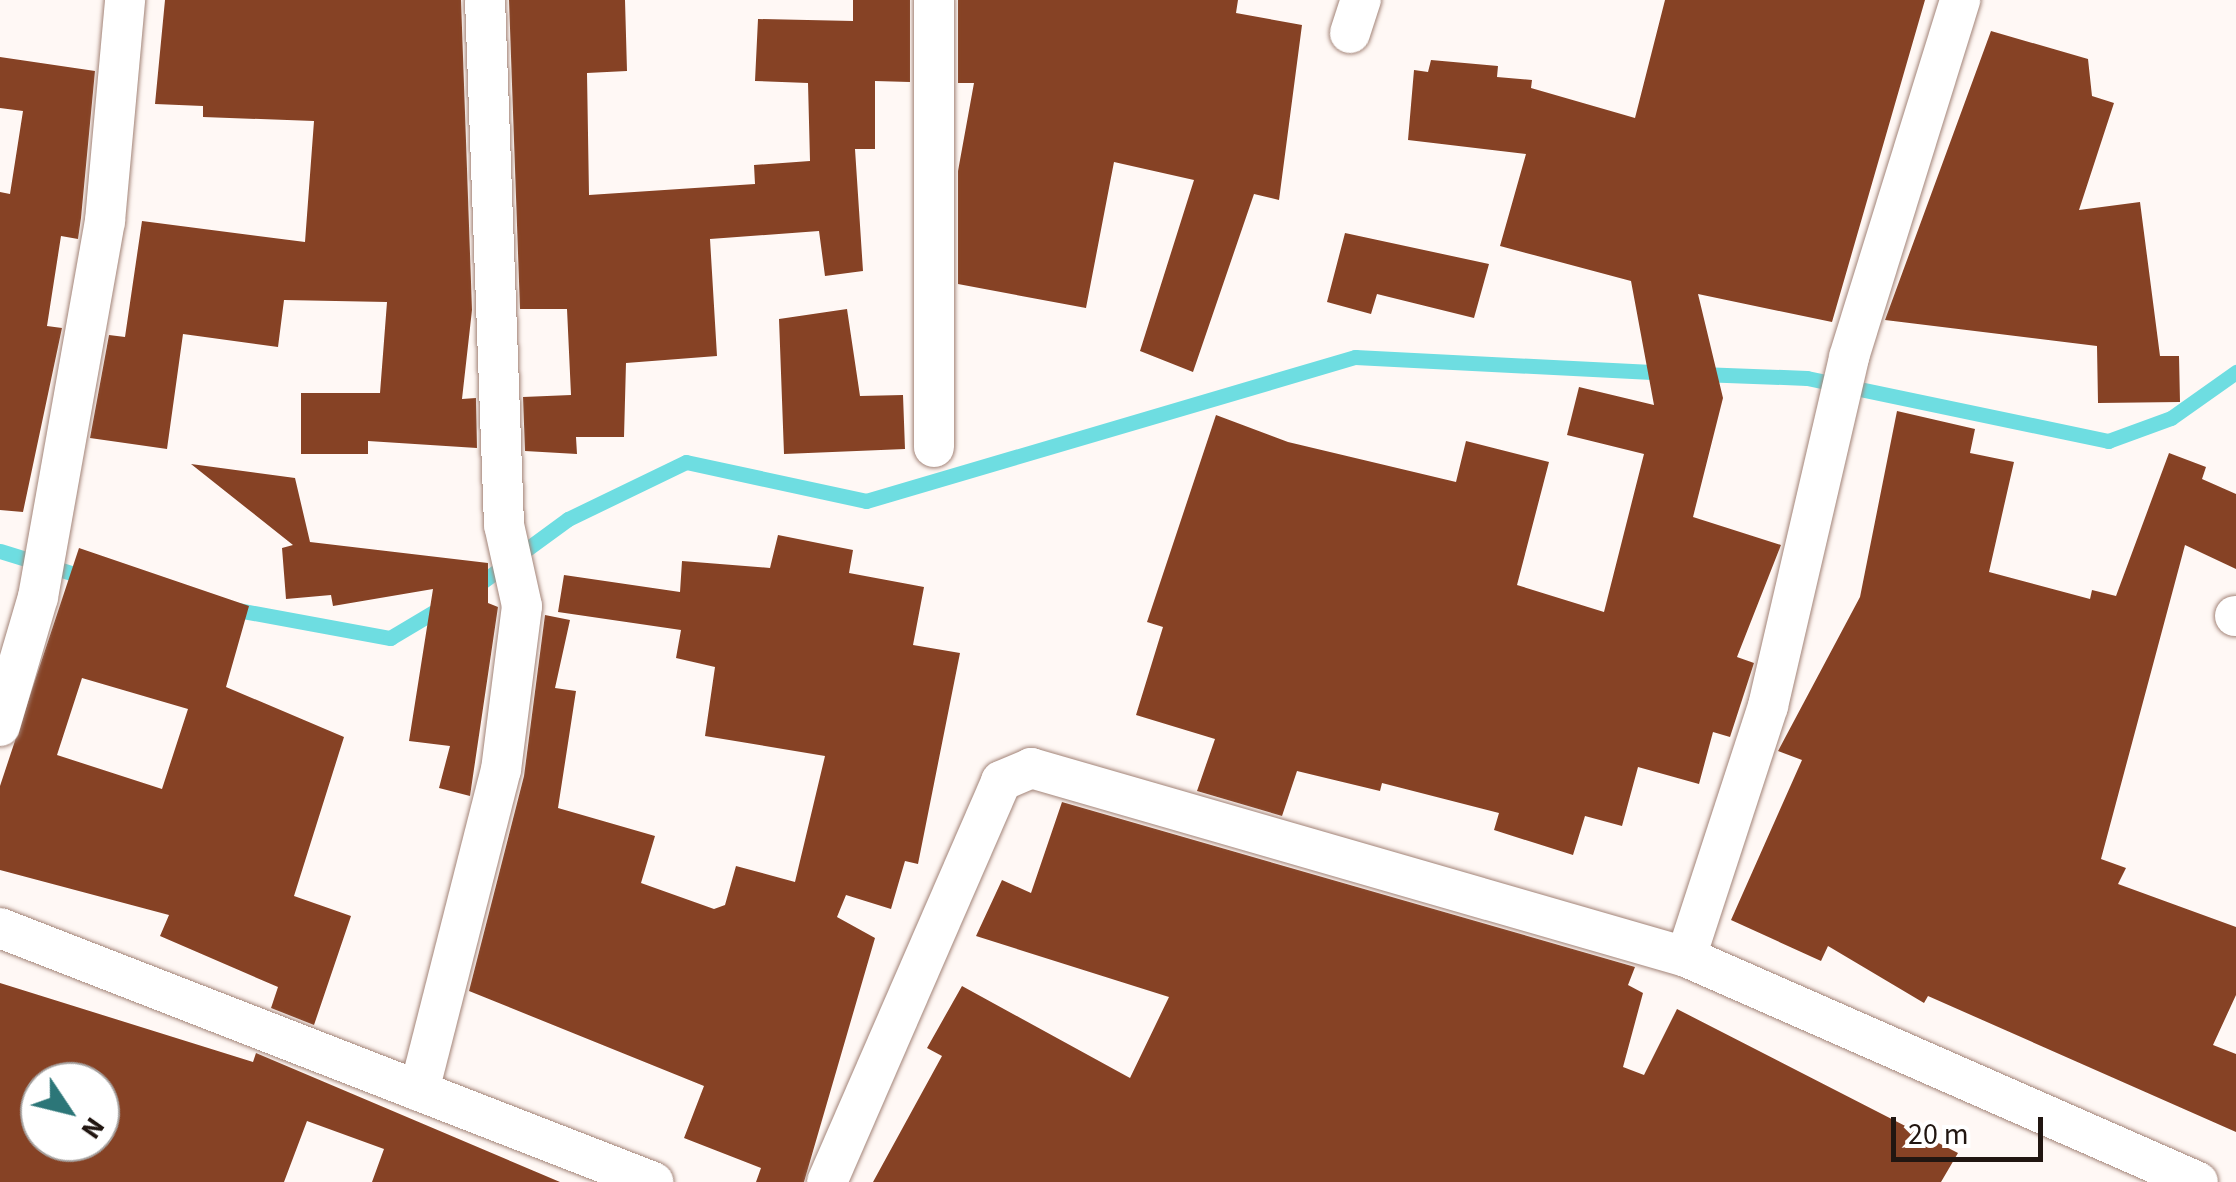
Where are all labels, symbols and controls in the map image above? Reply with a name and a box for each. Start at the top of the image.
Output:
north arrow [20,1062,120,1162]
scale bar [1896,1097,2048,1159]
text: N [71,1109,115,1147]
text: 20 m [1908,1113,1969,1156]

